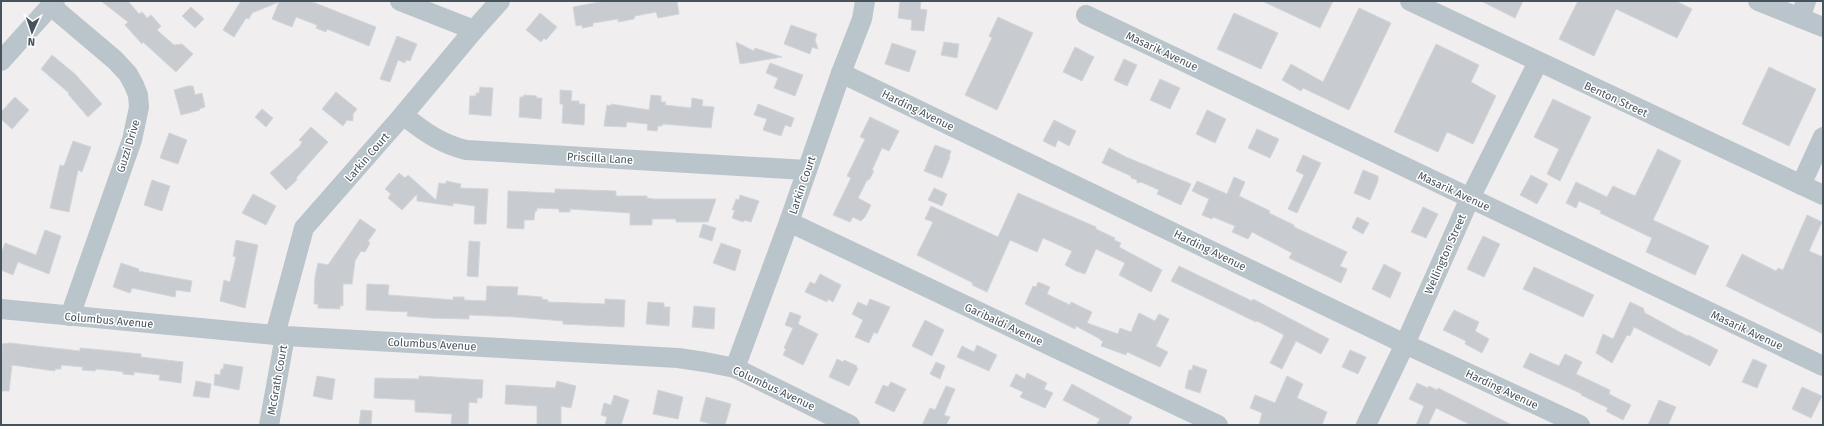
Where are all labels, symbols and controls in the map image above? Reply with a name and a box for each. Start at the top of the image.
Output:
north arrow [12,12,52,52]
street label: Masarik Avenue [1124,29,1200,74]
text: N [28,35,35,48]
street label: Benton Street [1582,79,1650,120]
street label: Harding Avenue [880,87,956,134]
street label: Guzzi Drive [114,118,143,174]
street label: Larkin Court [343,130,392,184]
street label: Priscilla Lane [567,150,633,167]
street label: Larkin Court [786,154,819,216]
street label: Masarik Avenue [1416,169,1492,214]
street label: Wellington Street [1422,212,1469,296]
street label: Harding Avenue [1172,227,1248,274]
street label: Garibaldi Avenue [963,301,1045,348]
street label: Masarik Avenue [1709,308,1785,353]
street label: Columbus Avenue [64,310,154,331]
street label: Columbus Avenue [387,336,477,353]
street label: McGrath Court [265,344,290,416]
street label: Columbus Avenue [731,364,817,413]
street label: Harding Avenue [1463,367,1540,412]

